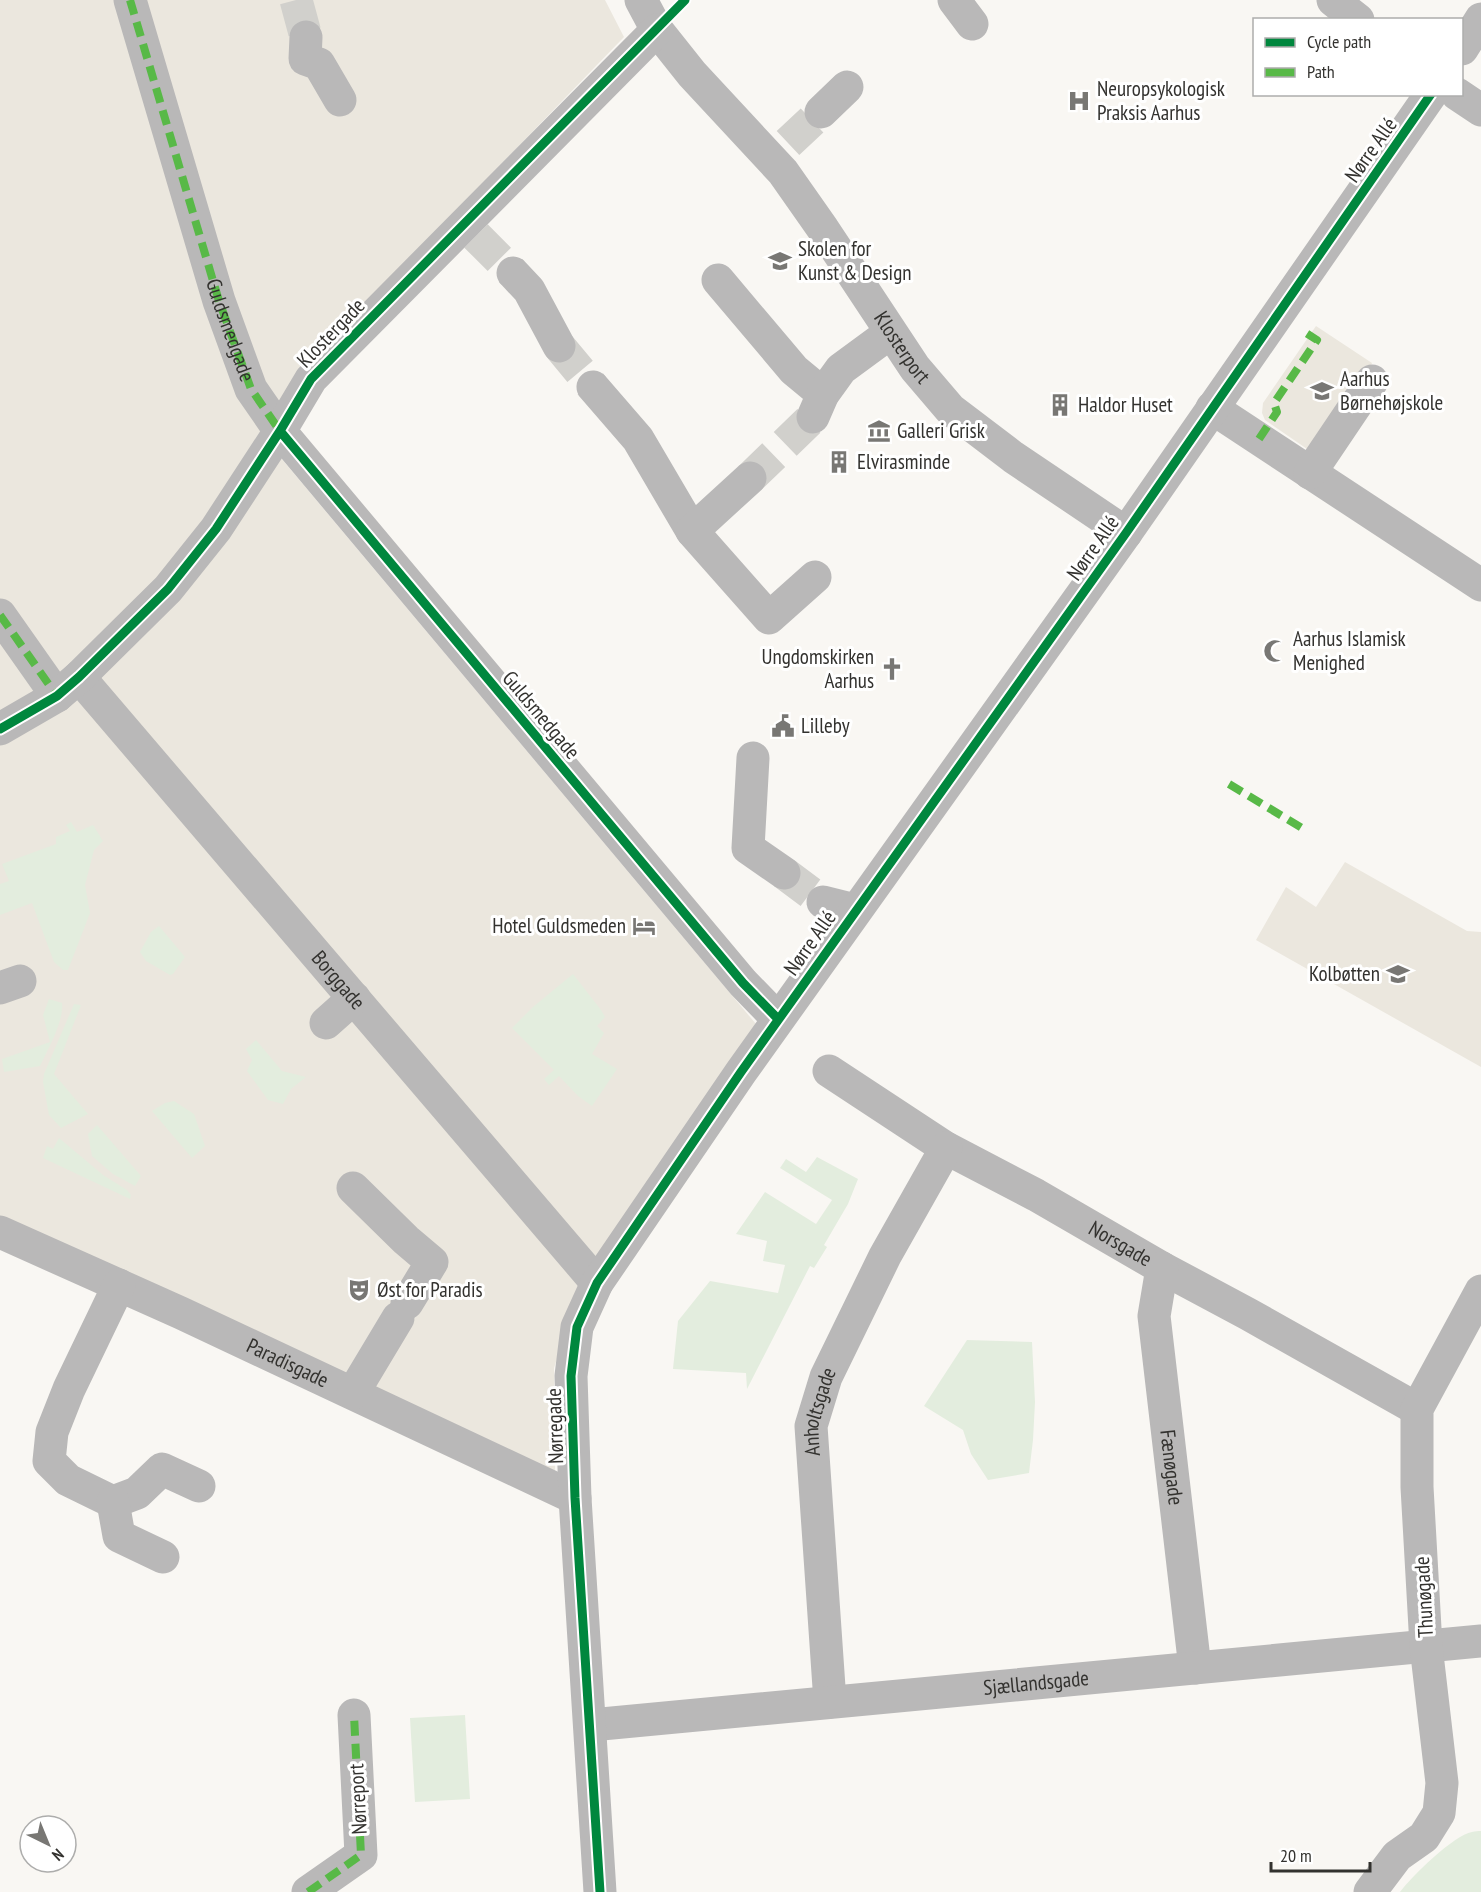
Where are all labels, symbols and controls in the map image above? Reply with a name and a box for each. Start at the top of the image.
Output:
legend [1253,18,1463,96]
text: Cycle path [1307,30,1371,53]
text: Path [1307,60,1335,83]
place label: Neuropsykologisk Praksis Aarhus [1097,75,1225,126]
hospital icon: Neuropsykologisk Praksis Aarhus [1066,88,1092,114]
street label: Nørre Allé [1339,112,1403,187]
place label: Skolen for Kunst & Design [798,235,911,286]
school or university icon: Skolen for Kunst & Design [767,248,793,274]
street label: Guldsmedgade [200,275,261,385]
street label: Klostergade [291,292,370,373]
street label: Klosterport [868,306,937,389]
place label: Aarhus Børnehøjskole [1340,365,1443,416]
school or university icon: Aarhus Børnehøjskole [1309,378,1335,404]
place label: Haldor Huset [1078,391,1173,418]
building icon: Haldor Huset [1047,392,1073,418]
place label: Galleri Grisk [897,417,985,444]
museum icon: Galleri Grisk [866,418,892,444]
place label: Elvirasminde [857,448,950,475]
building icon: Elvirasminde [826,449,852,475]
street label: Nørre Allé [1061,510,1125,585]
place label: Aarhus Islamisk Menighed [1293,625,1406,676]
mosque icon: Aarhus Islamisk Menighed [1262,638,1288,664]
place label: Ungdomskirken Aarhus [762,643,874,694]
church icon: Ungdomskirken Aarhus [879,656,905,682]
street label: Guldsmedgade [497,665,586,764]
place label: Lilleby [801,712,850,739]
public building icon: Lilleby [770,713,796,739]
street label: Nørre Allé [778,905,842,980]
place label: Hotel Guldsmeden [492,912,626,939]
hotel icon: Hotel Guldsmeden [631,913,657,939]
street label: Borggade [306,945,371,1015]
place label: Kolbøtten [1309,960,1380,987]
school or university icon: Kolbøtten [1385,961,1411,987]
street label: Norsgade [1084,1215,1157,1272]
place label: Øst for Paradis [377,1276,483,1303]
theatre icon: Øst for Paradis [346,1277,372,1303]
street label: Paradisgade [242,1332,333,1393]
street label: Anholtsgade [797,1362,842,1457]
street label: Nørregade [540,1388,569,1464]
street label: Fænøgade [1154,1428,1190,1506]
street label: Thunøgade [1408,1556,1439,1638]
street label: Sjællandsgade [982,1664,1090,1701]
street label: Nørreport [342,1763,373,1835]
north arrow [18,1814,78,1874]
scale bar [1271,1835,1370,1873]
text: 20 m [1280,1844,1312,1867]
text: N [48,1845,68,1865]

